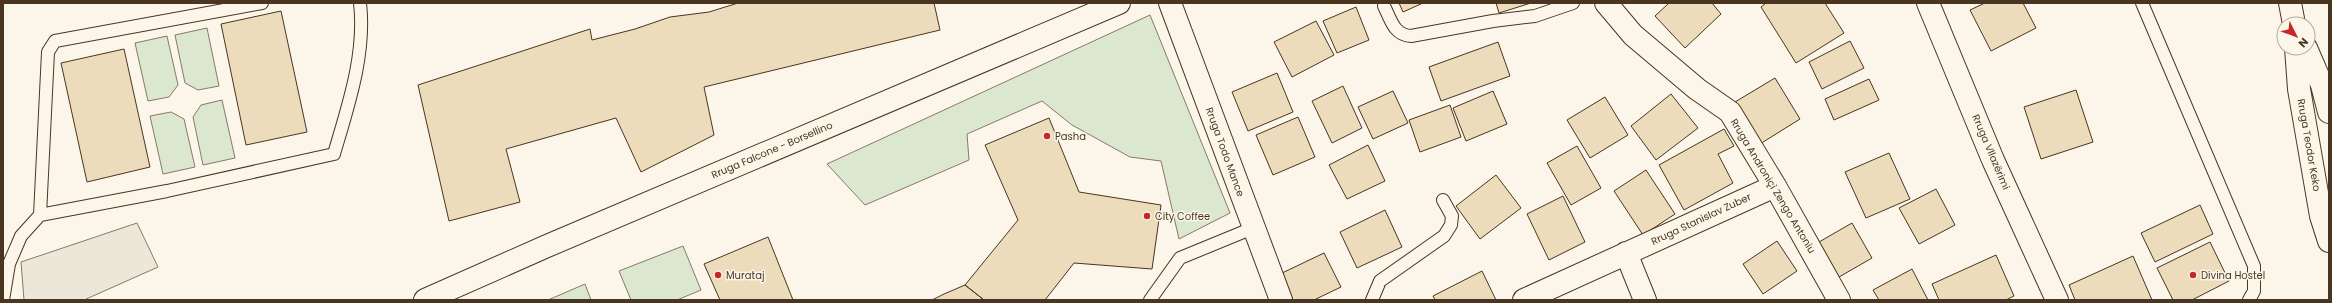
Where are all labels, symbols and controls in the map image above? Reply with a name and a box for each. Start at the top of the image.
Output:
north arrow [2276,16,2316,56]
text: N [2295,34,2312,51]
street label: Rruga Teodor Keko [2293,98,2325,192]
street label: Rruga Todo Mance [1202,105,1248,199]
street label: Rruga Vllazërimi [1968,112,2014,192]
street label: Rruga Androniçi Zengo Antoniu [1727,116,1819,256]
street label: Rruga Falcone - Borsellino [709,118,835,182]
place label: Pasha [1055,129,1086,144]
marker: Pasha [1042,131,1052,141]
street label: Rruga Stanislav Zuber [1649,189,1754,249]
place label: City Coffee [1155,209,1210,224]
marker: City Coffee [1142,211,1152,221]
place label: Murataj [726,268,764,283]
place label: Divina Hostel [2201,268,2265,283]
marker: Murataj [713,270,723,280]
marker: Divina Hostel [2188,270,2198,280]

